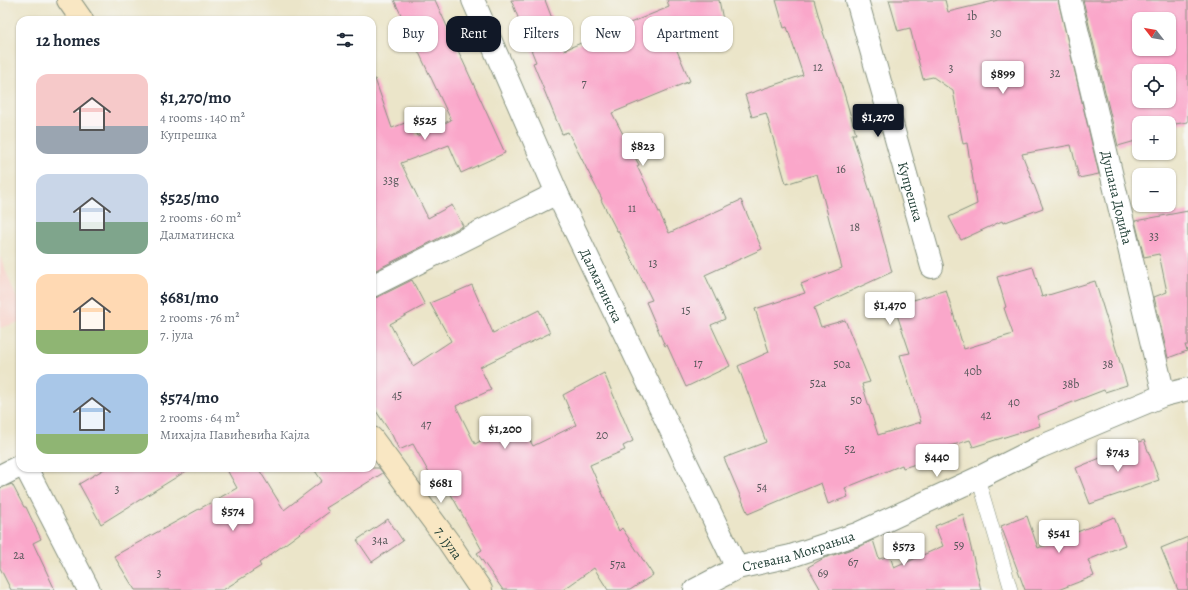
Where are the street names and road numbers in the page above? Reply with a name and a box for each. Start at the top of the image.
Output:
street label: Душана Додића [1096,149,1137,247]
street label: Купрешка [893,160,928,224]
street label: Далматинска [575,245,627,326]
street label: 7. јула [430,523,467,564]
street label: Стевана Мокрањца [740,526,858,577]

